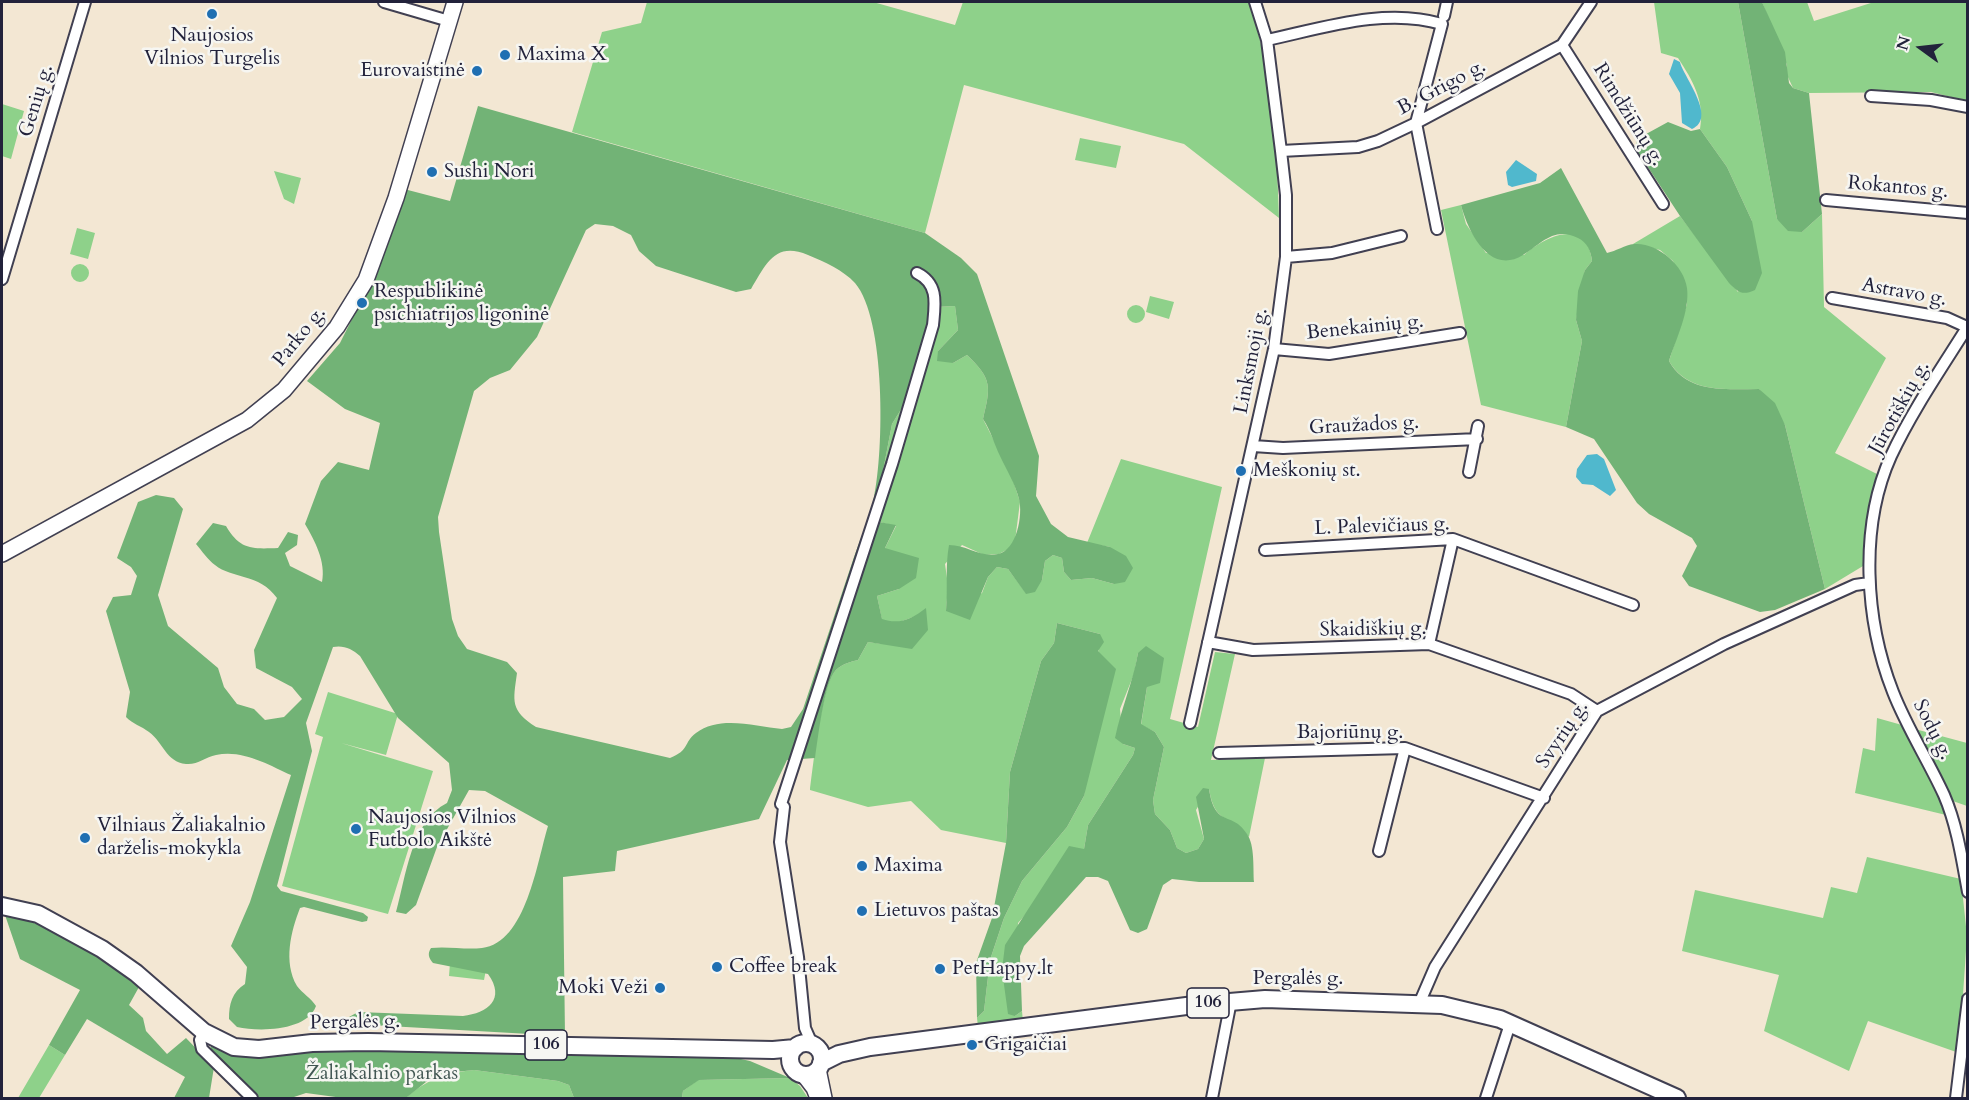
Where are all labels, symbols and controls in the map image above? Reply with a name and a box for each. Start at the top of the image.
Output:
marker: Naujosios Vilnios Turgelis [205,7,219,21]
north arrow [1891,18,1951,78]
place label: Naujosios Vilnios Turgelis [144,24,280,71]
text: N [1891,34,1916,53]
place label: Maxima X [517,43,607,67]
marker: Maxima X [498,48,512,62]
street label: B. Grigo g. [1394,55,1490,121]
place label: Eurovaistinė [360,59,465,83]
street label: Rimdžiūnų g. [1587,59,1669,171]
street label: Genių g. [15,62,59,140]
marker: Eurovaistinė [470,64,484,78]
place label: Sushi Nori [444,160,534,184]
marker: Sushi Nori [425,165,439,179]
street label: Rokantos g. [1847,172,1949,204]
street label: Astravo g. [1860,274,1948,312]
place label: Respublikinė psichiatrijos ligoninė [374,280,549,327]
marker: Respublikinė psichiatrijos ligoninė [355,296,369,310]
street label: Parko g. [268,302,332,372]
street label: Linksmoji g. [1230,306,1274,416]
street label: Benekainių g. [1305,310,1425,346]
street label: Jūrotiškių g. [1864,357,1936,459]
street label: Graužados g. [1308,411,1420,441]
place label: Meškonių st. [1253,459,1361,483]
marker: Meškonių st. [1234,464,1248,478]
street label: L. Palevičiaus g. [1314,513,1450,541]
street label: Skaidiškių g. [1319,617,1427,643]
street label: Sodų g. [1907,696,1957,764]
street label: Svyrių g. [1532,697,1594,773]
street label: Bajoriūnų g. [1297,721,1403,745]
place label: Naujosios Vilnios Futbolo Aikštė [368,806,516,853]
place label: Vilniaus Žaliakalnio darželis-mokykla [97,814,266,861]
marker: Naujosios Vilnios Futbolo Aikštė [349,822,363,836]
marker: Vilniaus Žaliakalnio darželis-mokykla [78,831,92,845]
place label: Maxima [874,854,943,878]
marker: Maxima [855,859,869,873]
place label: Lietuvos paštas [874,899,999,923]
marker: Lietuvos paštas [855,904,869,918]
place label: Coffee break [729,955,837,979]
place label: PetHappy.lt [952,957,1053,981]
marker: Coffee break [710,960,724,974]
marker: PetHappy.lt [933,962,947,976]
street label: Pergalės g. [1253,967,1343,991]
place label: Moki Veži [558,976,648,1000]
marker: Moki Veži [653,981,667,995]
road number: 106 [1187,988,1229,1018]
street label: Pergalės g. [310,1010,400,1036]
road number: 106 [525,1030,567,1060]
place label: Grigaičiai [984,1033,1067,1057]
marker: Grigaičiai [965,1038,979,1052]
park label: Žaliakalnio parkas [306,1062,458,1086]

